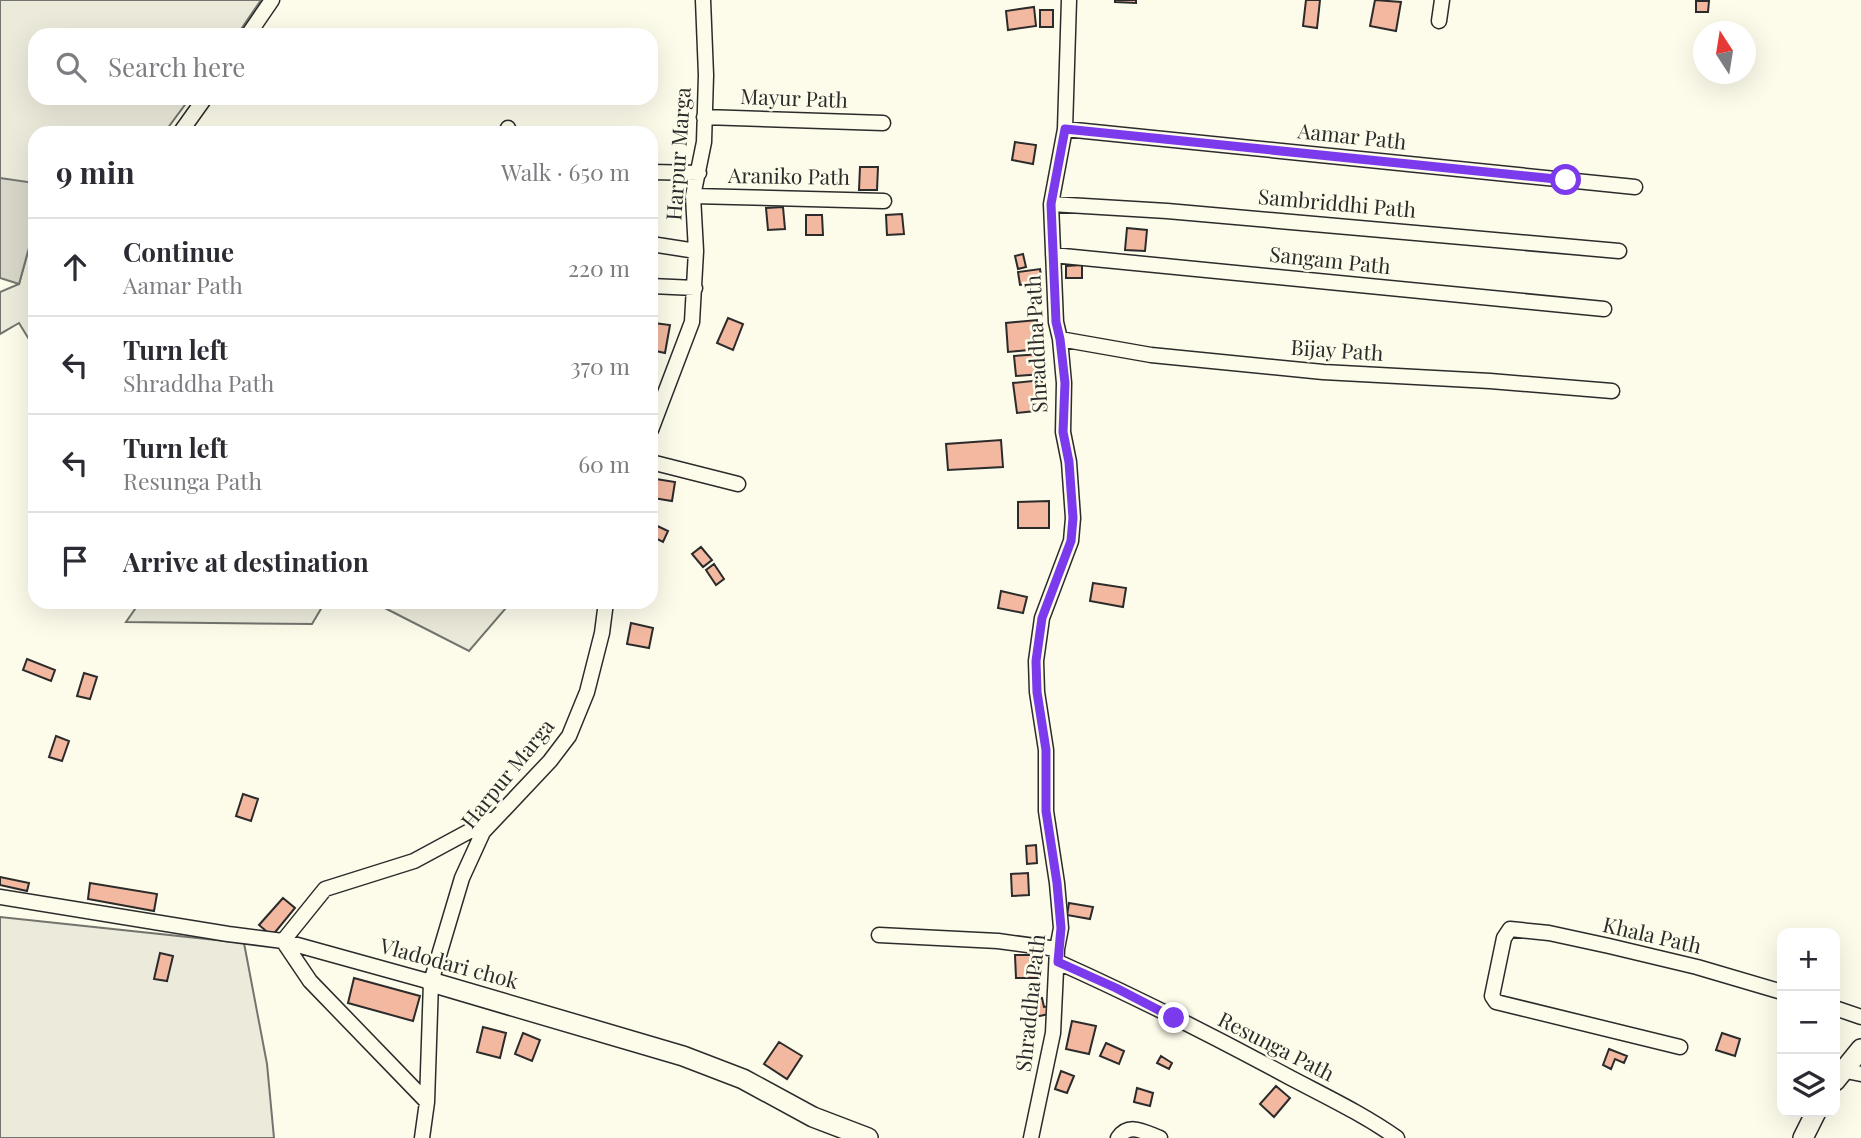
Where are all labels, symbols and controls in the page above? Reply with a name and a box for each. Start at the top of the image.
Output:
north arrow [1693,21,1756,84]
search box [28,28,658,105]
icon: search [52,48,90,86]
text: Search here [108,49,245,84]
street label: Mayur Path [740,81,849,113]
street label: Harpur Marga [658,86,696,221]
street label: Aamar Path [1295,115,1409,155]
text: 9 min [56,152,135,192]
text: Walk · 650 m [501,156,630,187]
street label: Araniko Path [727,160,851,190]
route start [1550,164,1581,195]
street label: Sambriddhi Path [1257,181,1418,223]
text: Continue [123,234,234,269]
street label: Sangam Path [1268,239,1393,279]
icon: ahead [56,248,94,286]
text: 220 m [568,252,630,283]
text: Aamar Path [123,269,243,300]
street label: Shraddha Path [1017,274,1053,414]
text: Turn left [123,332,228,367]
street label: Bijay Path [1290,332,1385,366]
icon: left [56,346,94,384]
text: 370 m [570,350,630,381]
text: Shraddha Path [123,367,274,398]
text: Turn left [123,430,228,465]
icon: left [56,444,94,482]
text: 60 m [578,448,630,479]
text: Resunga Path [123,465,262,496]
icon: arrive [56,542,94,580]
text: Arrive at destination [123,544,369,579]
street label: Harpur Marga [454,712,560,833]
street label: Khala Path [1600,909,1705,959]
map controls [1777,928,1840,1117]
button: + [1777,928,1840,991]
street label: Vladodari chok [376,930,522,994]
street label: Shraddha Path [1008,932,1050,1073]
button: − [1777,991,1840,1054]
route end [1158,1002,1189,1033]
street label: Resunga Path [1214,1004,1340,1087]
button: layers [1777,1054,1840,1117]

